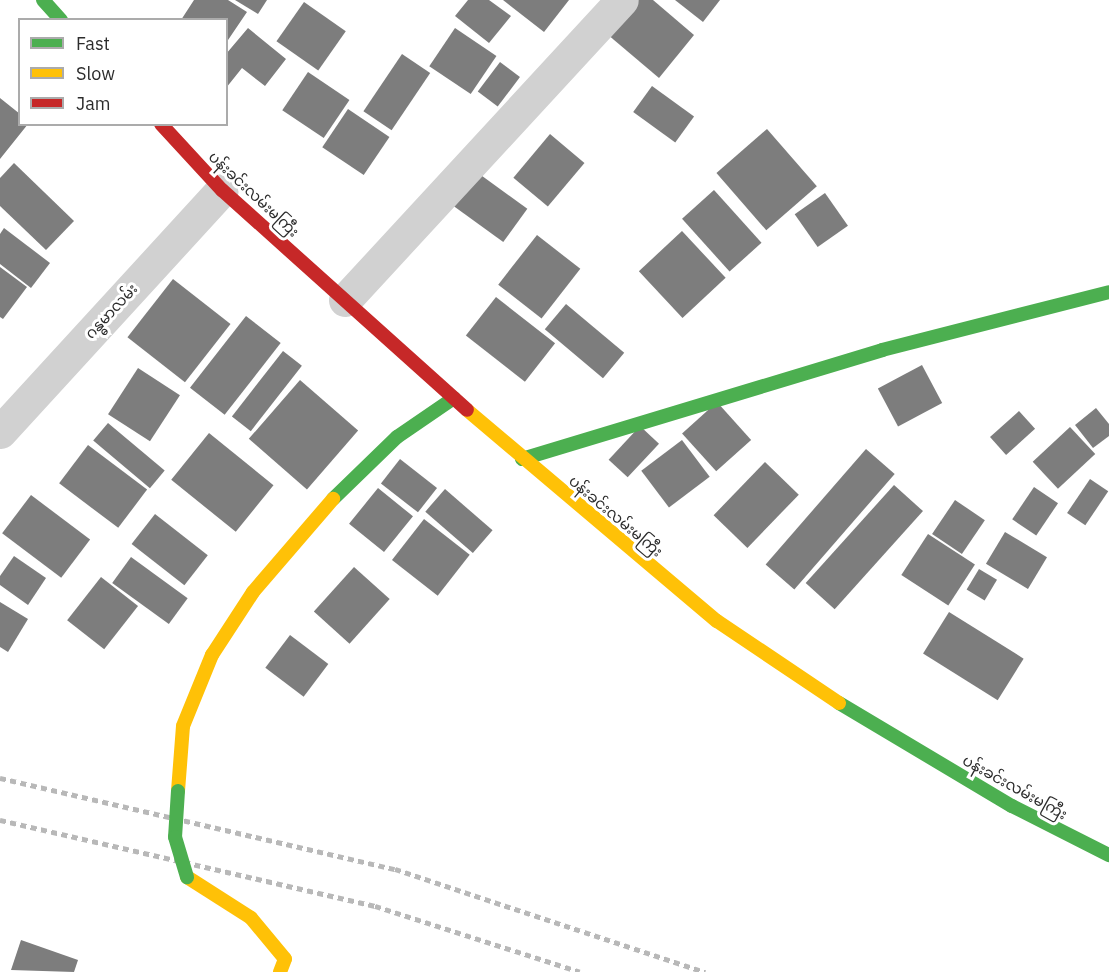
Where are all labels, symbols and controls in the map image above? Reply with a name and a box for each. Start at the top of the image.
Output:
legend [18,18,228,126]
text: Fast [76,32,110,55]
text: Slow [76,62,115,85]
text: Jam [76,92,111,115]
street label: ပန်းခင်းလမ်းမကြီး [205,148,303,240]
street label: ဂန္ဓမာလမ်း [81,280,141,342]
street label: ပန်းခင်းလမ်းမကြီး [565,472,667,560]
street label: ပန်းခင်းလမ်းမကြီး [960,751,1070,823]

